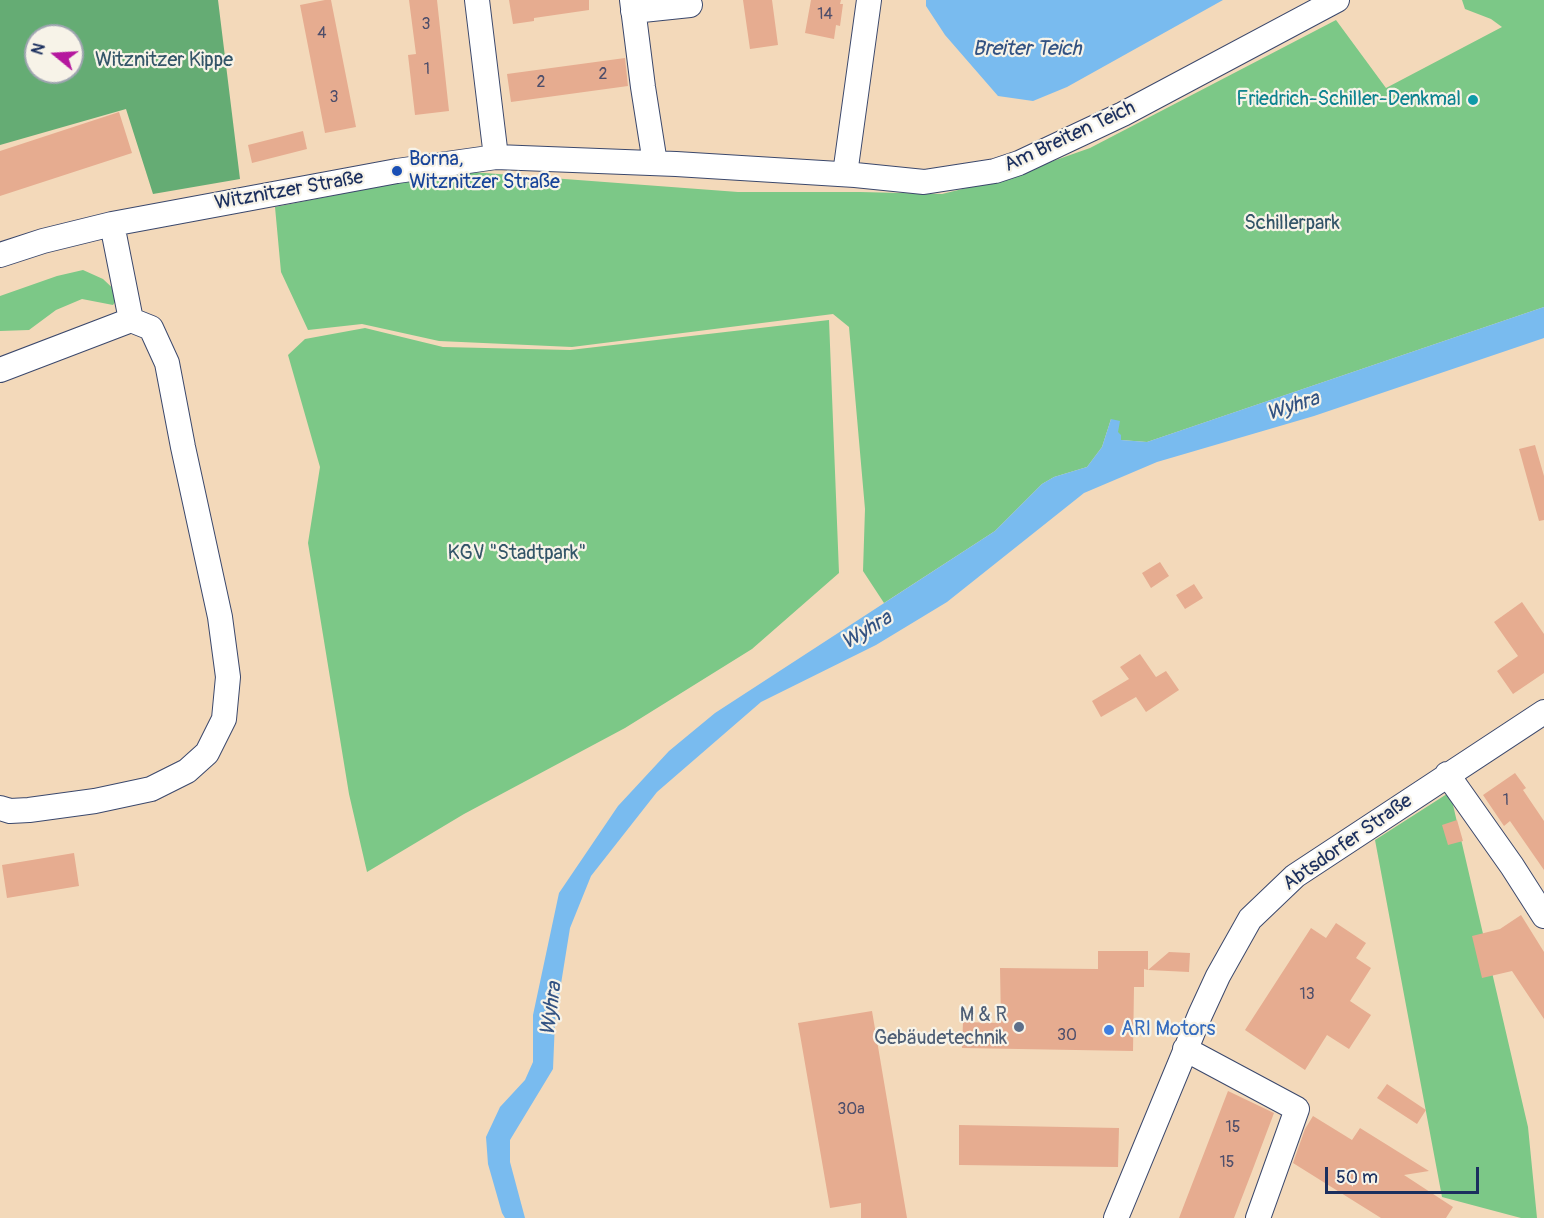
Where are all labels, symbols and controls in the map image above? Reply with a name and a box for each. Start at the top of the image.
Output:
house number: 14 [817,5,833,25]
house number: 3 [422,15,430,35]
north arrow [24,24,84,84]
house number: 4 [317,24,327,44]
water label: Breiter Teich [973,37,1081,63]
text: N [28,41,50,57]
park label: Witznitzer Kippe [95,49,233,73]
house number: 1 [424,60,430,80]
house number: 2 [599,65,607,85]
house number: 2 [537,73,545,93]
house number: 3 [330,88,338,108]
place label: Friedrich-Schiller-Denkmal [1236,88,1461,112]
marker: Friedrich-Schiller-Denkmal [1466,93,1480,107]
street label: Am Breiten Teich [1000,96,1140,178]
place label: Borna, Witznitzer Straße [409,148,560,195]
marker: Borna, Witznitzer Straße [390,164,404,178]
street label: Witznitzer Straße [213,166,365,216]
park label: Schillerpark [1244,212,1340,236]
water label: Wyhra [1263,387,1323,427]
park label: KGV "Stadtpark" [448,542,586,566]
water label: Wyhra [837,606,897,656]
street label: Abtsdorfer Straße [1279,790,1417,896]
house number: 1 [1503,791,1509,811]
water label: Wyhra [536,981,568,1037]
house number: 13 [1299,985,1315,1005]
place label: M & R Gebäudetechnik [874,1004,1007,1051]
place label: ARI Motors [1121,1018,1216,1042]
marker: M & R Gebäudetechnik [1012,1020,1026,1034]
marker: ARI Motors [1102,1023,1116,1037]
house number: 30 [1057,1026,1077,1046]
house number: 30a [837,1100,865,1120]
house number: 15 [1226,1118,1240,1138]
house number: 15 [1220,1153,1234,1173]
scale bar [1328,1155,1482,1193]
text: 50 m [1336,1166,1378,1189]

